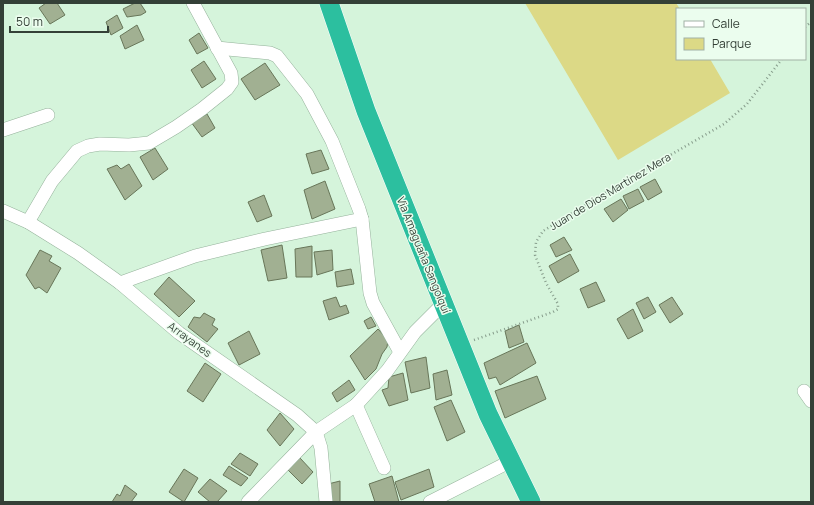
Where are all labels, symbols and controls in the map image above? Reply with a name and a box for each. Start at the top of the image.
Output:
scale bar [10,8,108,34]
legend [676,8,806,60]
text: 50 m [16,13,43,30]
text: Calle [712,15,740,32]
text: Parque [712,35,751,52]
street label: Juan de Dios Martínez Mera [547,149,673,233]
street label: Via Amaguaña Sangolquí [394,195,454,316]
street label: Arrayanes [165,318,215,360]

